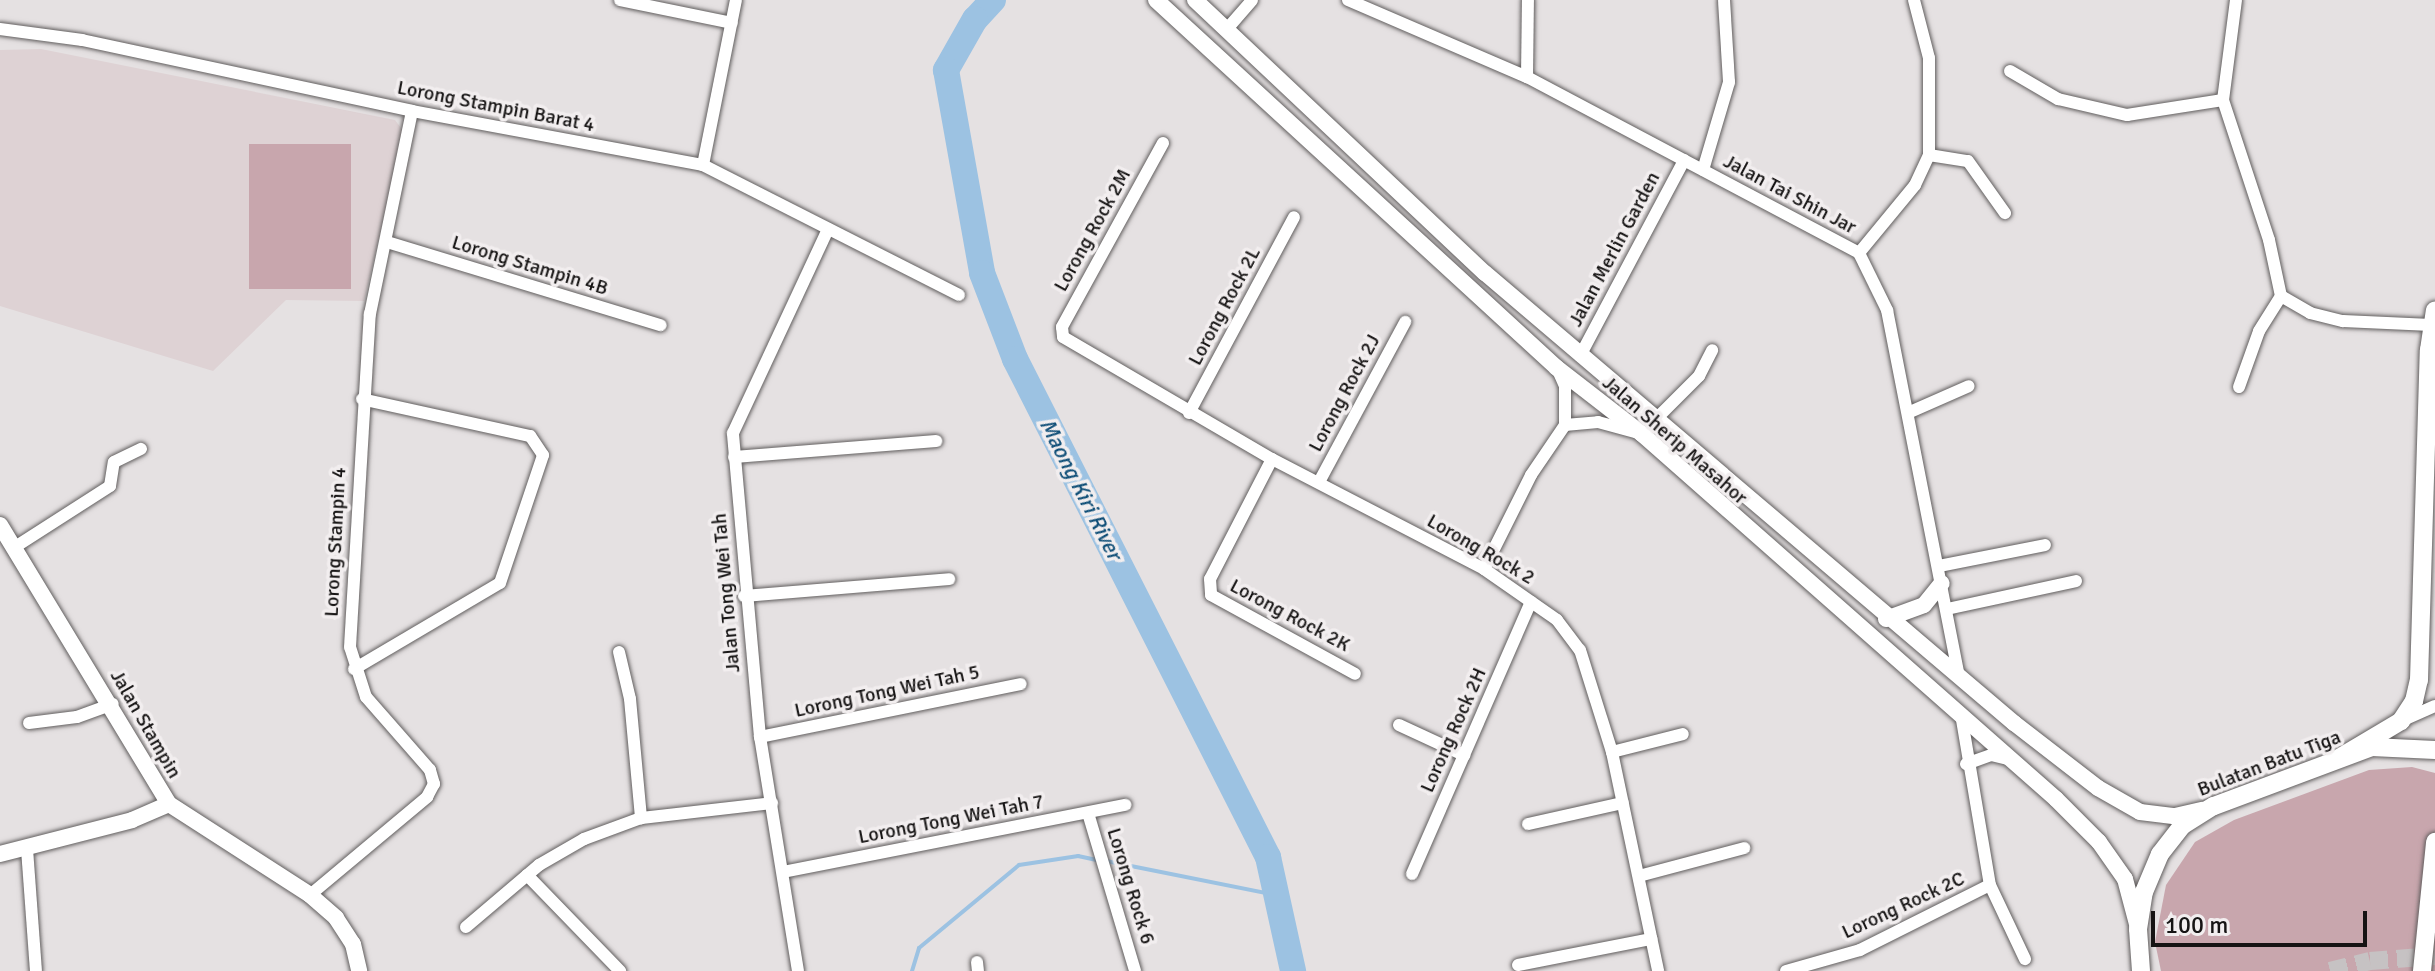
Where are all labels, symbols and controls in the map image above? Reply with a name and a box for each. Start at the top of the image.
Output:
street label: Lorong Stampin Barat 4 [395,75,597,137]
street label: Jalan Tai Shin Jar [1719,149,1861,239]
street label: Lorong Rock 2M [1048,164,1136,296]
street label: Jalan Merlin Garden [1563,168,1665,330]
street label: Lorong Stampin 4B [449,230,611,300]
street label: Lorong Rock 2L [1183,243,1265,369]
street label: Lorong Rock 2J [1303,330,1385,456]
street label: Jalan Sherip Masahor [1598,371,1752,509]
water label: Maong Kiri River [1034,414,1128,564]
street label: Lorong Stampin 4 [319,467,351,617]
street label: Lorong Rock 2 [1423,509,1539,589]
street label: Jalan Tong Wei Tah [707,512,745,674]
street label: Lorong Rock 2K [1226,573,1354,657]
street label: Lorong Tong Wei Tah 5 [792,660,982,722]
street label: Lorong Rock 2H [1415,664,1491,796]
street label: Jalan Stampin [105,666,187,782]
street label: Bulatan Batu Tiga [2194,725,2344,801]
street label: Lorong Tong Wei Tah 7 [856,789,1046,849]
street label: Lorong Rock 6 [1102,825,1160,947]
street label: Lorong Rock 2C [1838,866,1968,944]
scale bar [2155,895,2371,945]
text: 100 m [2165,910,2228,940]

